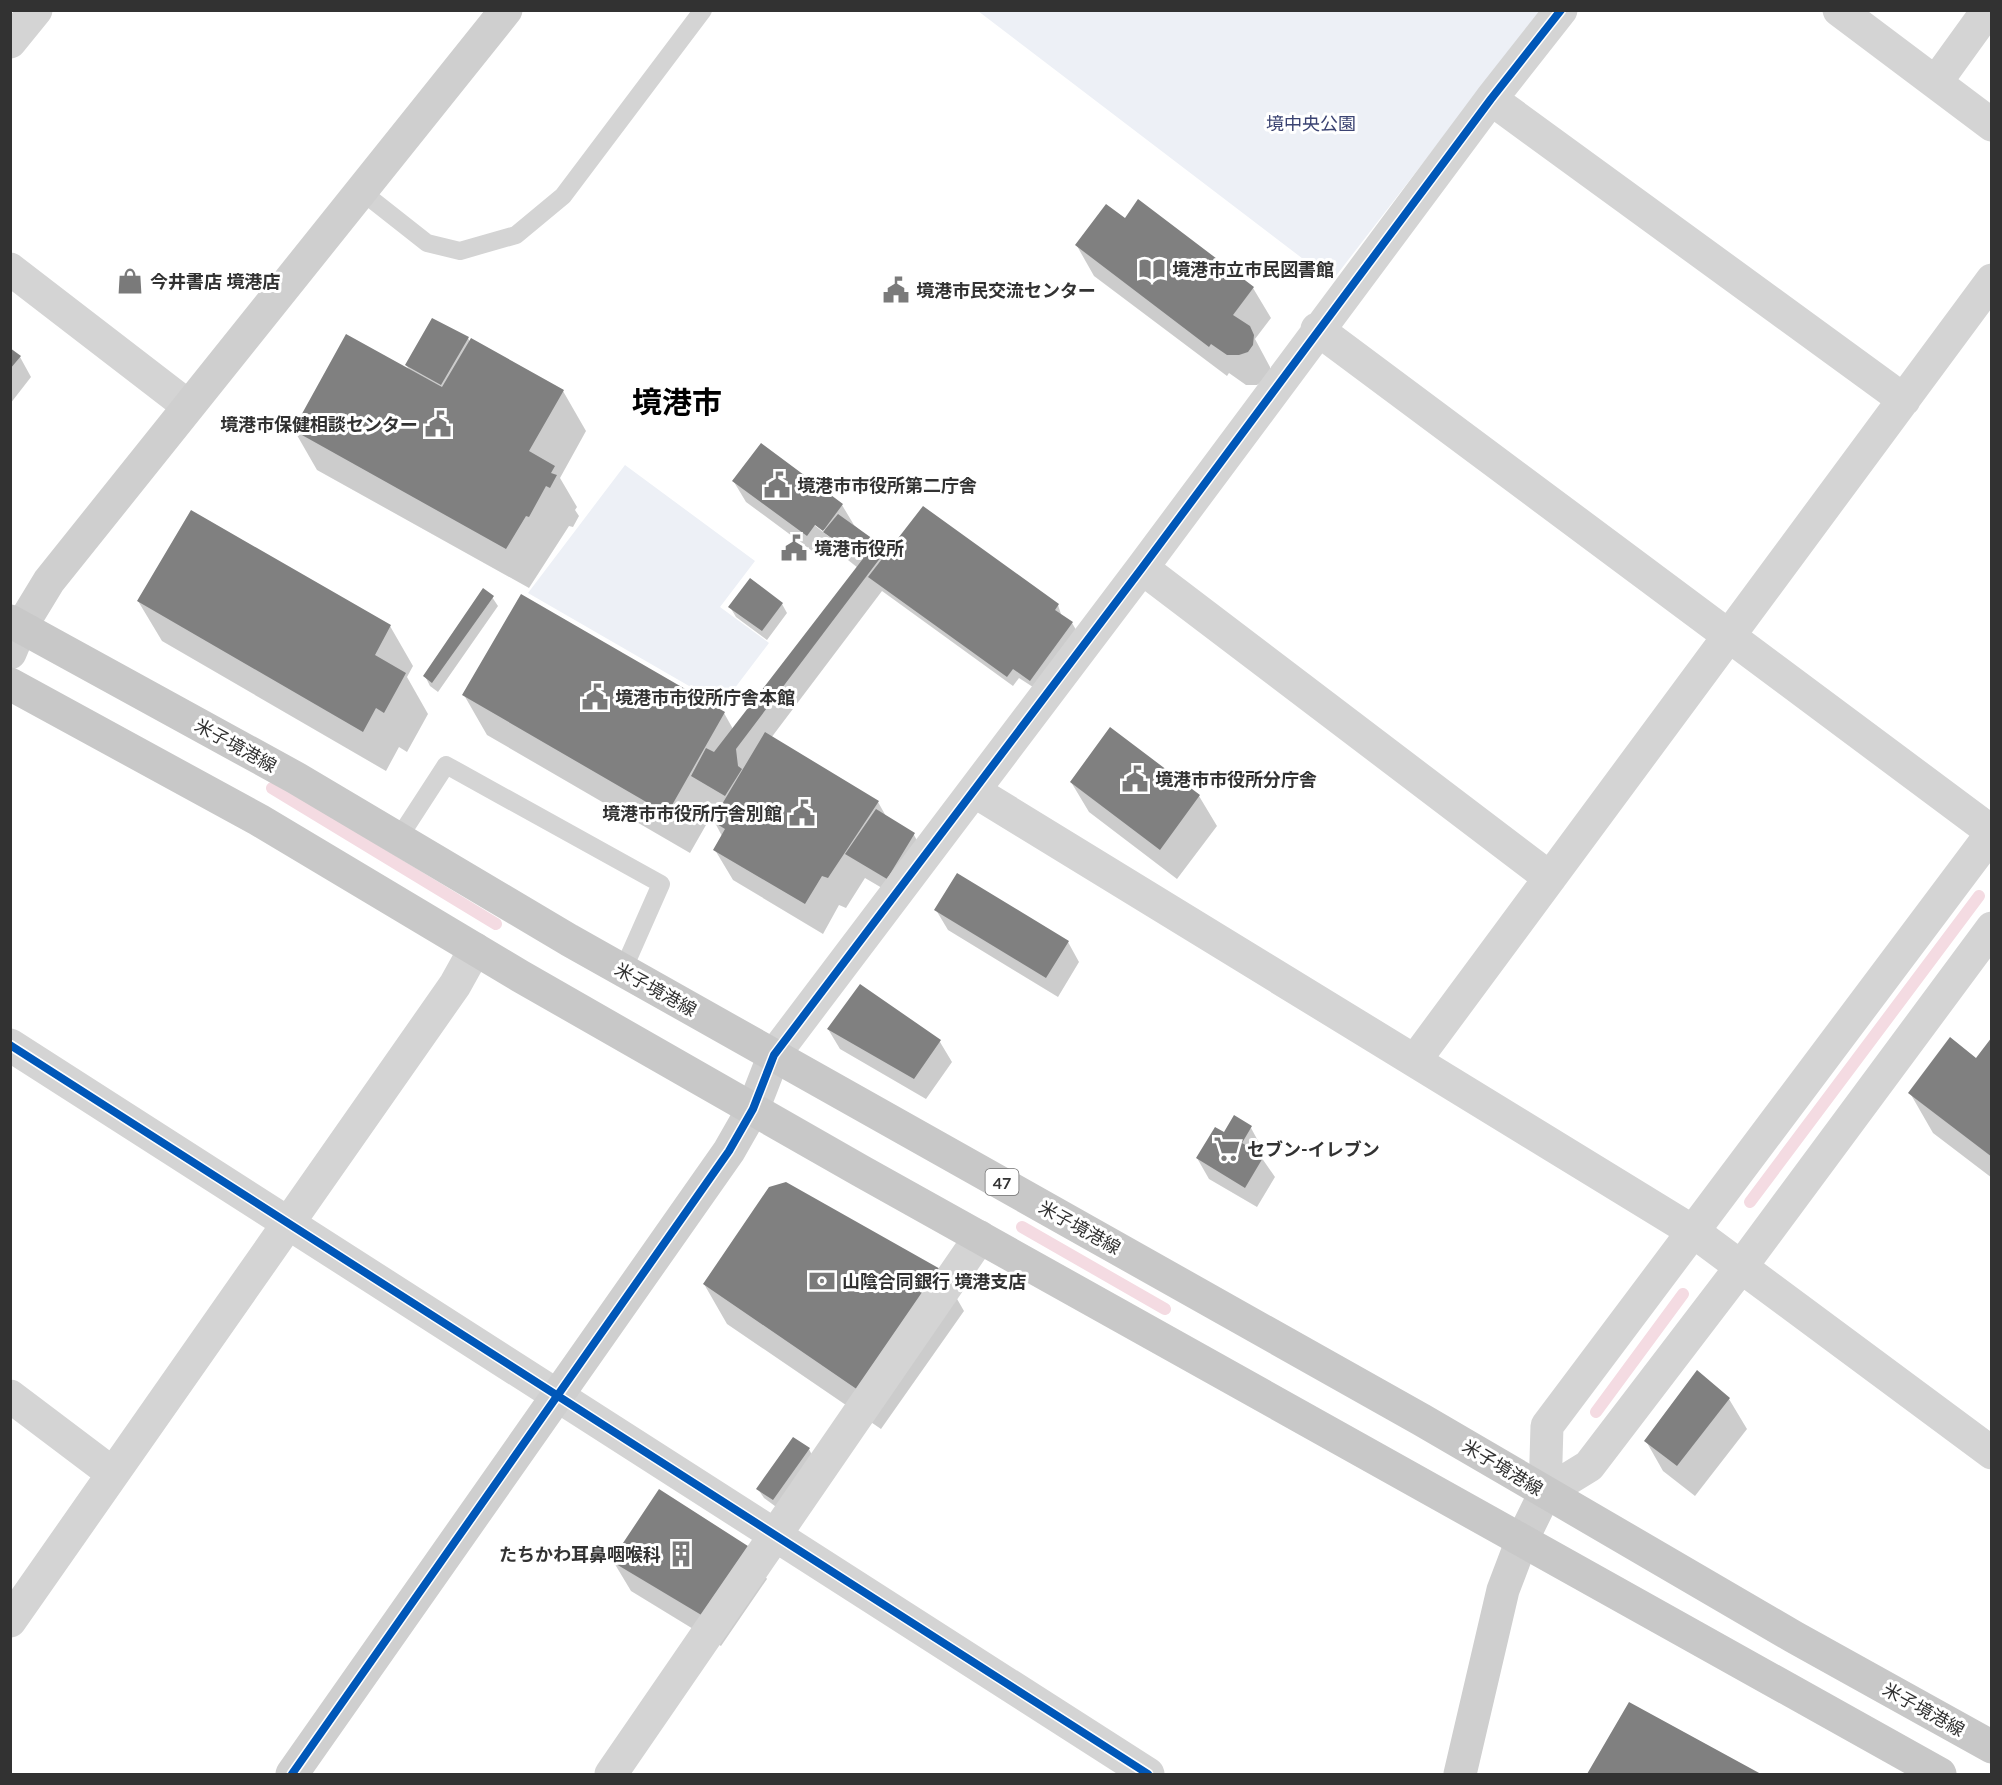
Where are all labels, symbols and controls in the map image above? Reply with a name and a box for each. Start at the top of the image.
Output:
park label: 境中央公園 [1266,112,1356,134]
library icon: 境港市立市民図書館 [1137,254,1167,284]
place label: 境港市立市民図書館 [1172,258,1334,280]
shop icon: 今井書店 境港店 [115,266,145,296]
place label: 今井書店 境港店 [150,270,280,292]
public building icon: 境港市民交流センター [881,275,911,305]
place label: 境港市民交流センター [916,279,1096,301]
district label: 境港市 [632,383,722,419]
public building icon: 境港市保健相談センター [423,409,453,439]
place label: 境港市保健相談センター [220,413,418,435]
public building icon: 境港市市役所第二庁舎 [762,470,792,500]
place label: 境港市市役所第二庁舎 [797,474,977,496]
public building icon: 境港市役所 [779,533,809,563]
place label: 境港市役所 [814,537,904,559]
public building icon: 境港市市役所庁舎本館 [580,682,610,712]
place label: 境港市市役所庁舎本館 [615,686,795,708]
street label: 米子境港線 [191,714,281,776]
public building icon: 境港市市役所分庁舎 [1120,764,1150,794]
place label: 境港市市役所分庁舎 [1155,768,1317,790]
public building icon: 境港市市役所庁舎別館 [787,798,817,828]
place label: 境港市市役所庁舎別館 [602,802,782,824]
street label: 米子境港線 [611,958,701,1020]
supermarket icon: セブン-イレブン [1212,1134,1242,1164]
place label: セブン-イレブン [1247,1138,1380,1160]
road number: 47 [986,1169,1018,1195]
street label: 米子境港線 [1035,1196,1125,1258]
bank icon: 山陰合同銀行 境港支店 [807,1266,837,1296]
place label: 山陰合同銀行 境港支店 [842,1270,1026,1292]
street label: 米子境港線 [1459,1434,1547,1500]
building icon: たちかわ耳鼻咽喉科 [666,1539,696,1569]
place label: たちかわ耳鼻咽喉科 [499,1543,661,1565]
street label: 米子境港線 [1879,1678,1969,1740]

